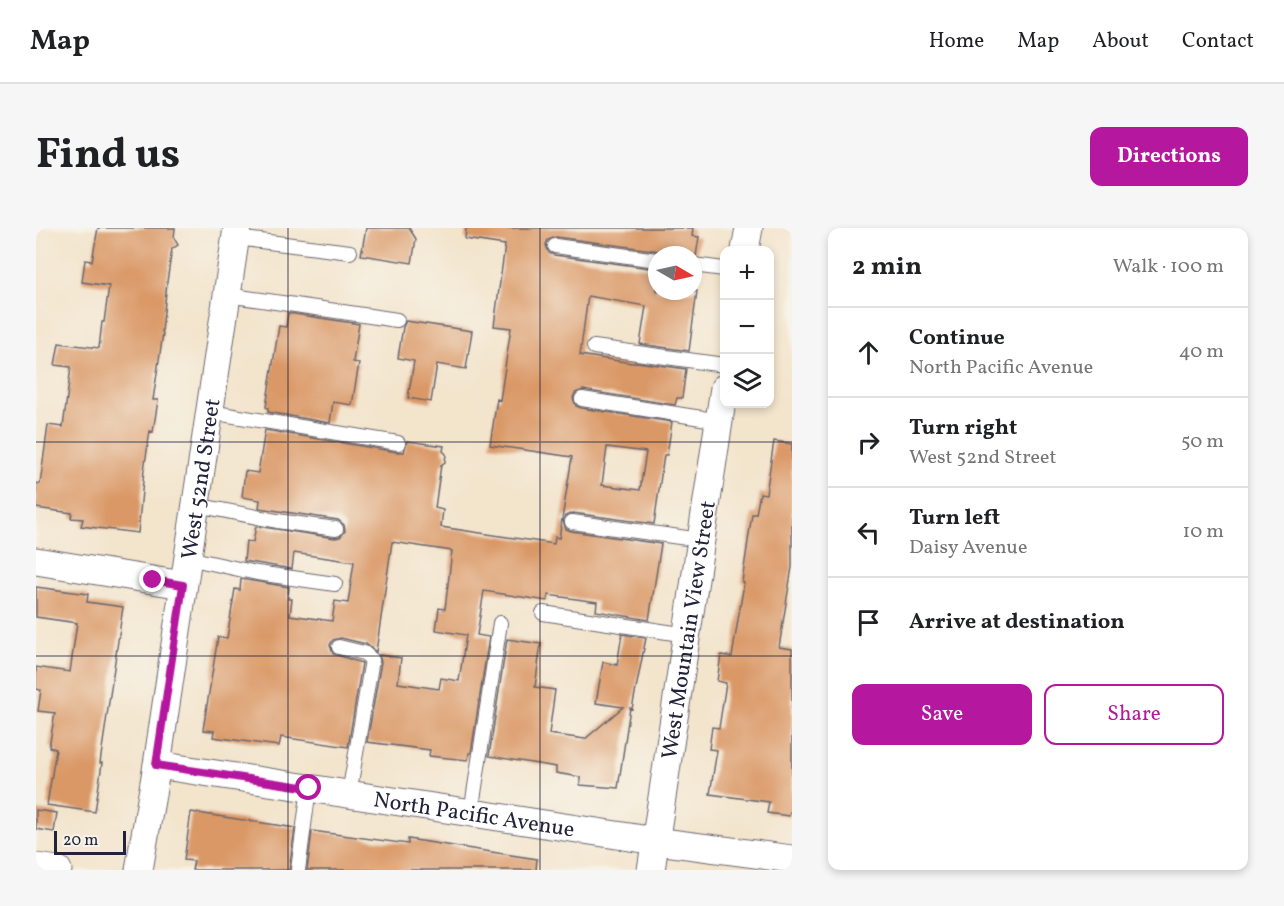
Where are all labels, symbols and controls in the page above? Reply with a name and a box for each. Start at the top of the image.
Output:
text: Map [30,22,90,61]
text: Home [929,27,984,56]
text: Map [1017,27,1059,56]
text: About [1092,27,1149,56]
text: Contact [1182,27,1254,56]
text: Find us [36,127,180,186]
button: Directions [1090,127,1248,186]
north arrow [648,246,702,300]
map controls [720,246,774,408]
button: + [720,246,774,300]
text: 2 min [852,249,922,285]
text: Walk · 100 m [1113,253,1224,281]
button: − [720,300,774,354]
text: Continue [909,323,1005,354]
icon: ahead [852,336,885,369]
text: 40 m [1179,338,1224,366]
button: layers [720,354,774,408]
text: North Pacific Avenue [909,354,1093,382]
street label: West 52nd Street [175,396,229,562]
text: Turn right [909,413,1017,444]
icon: right [852,426,885,459]
text: 50 m [1181,428,1224,456]
text: West 52nd Street [909,444,1057,472]
street label: West Mountain View Street [655,498,725,762]
text: Turn left [909,503,1000,534]
icon: left [852,516,885,549]
text: 10 m [1183,518,1224,546]
text: Daisy Avenue [909,534,1027,562]
route end [139,566,165,592]
icon: arrive [852,606,885,639]
text: Arrive at destination [909,607,1125,638]
button: Save [852,684,1032,745]
button: Share [1044,684,1224,745]
route start [295,774,321,800]
street label: North Pacific Avenue [371,785,577,846]
scale bar [54,828,126,856]
text: 20 m [63,830,98,852]

